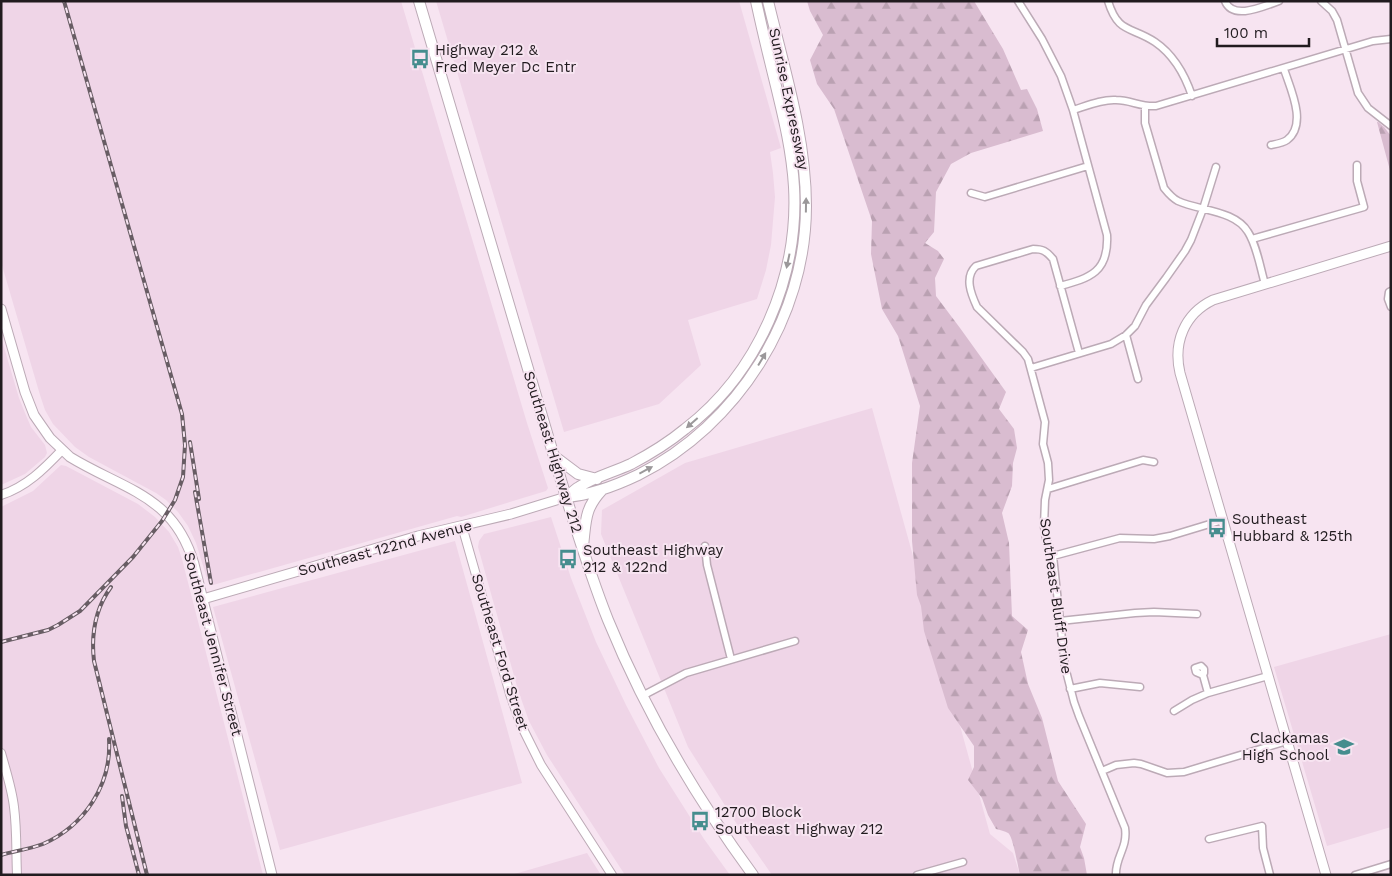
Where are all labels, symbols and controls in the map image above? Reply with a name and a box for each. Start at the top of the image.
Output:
scale bar [1217,15,1310,47]
text: 100 m [1224,24,1268,42]
street label: Sunrise Expressway [765,26,813,172]
place label: Highway 212 & Fred Meyer Dc Entr [435,41,576,76]
bus stop icon: Highway 212 & Fred Meyer Dc Entr [409,48,431,70]
one-way arrow [802,197,810,213]
one-way arrow [784,253,792,269]
one-way arrow [757,353,766,366]
street label: Southeast Highway 212 [520,369,586,535]
one-way arrow [686,418,699,429]
one-way arrow [639,466,653,474]
place label: Southeast Hubbard & 125th [1232,510,1353,545]
street label: Southeast 122nd Avenue [296,516,474,580]
street label: Southeast Bluff Drive [1036,517,1076,675]
bus stop icon: Southeast Hubbard & 125th [1206,517,1228,539]
place label: Southeast Highway 212 & 122nd [583,541,723,576]
bus stop icon: Southeast Highway 212 & 122nd [557,548,579,570]
street label: Southeast Jennifer Street [180,550,246,739]
street label: Southeast Ford Street [468,572,533,733]
place label: Clackamas High School [1242,729,1329,764]
school or university icon: Clackamas High School [1333,736,1355,758]
place label: 12700 Block Southeast Highway 212 [715,803,883,838]
bus stop icon: 12700 Block Southeast Highway 212 [689,810,711,832]

